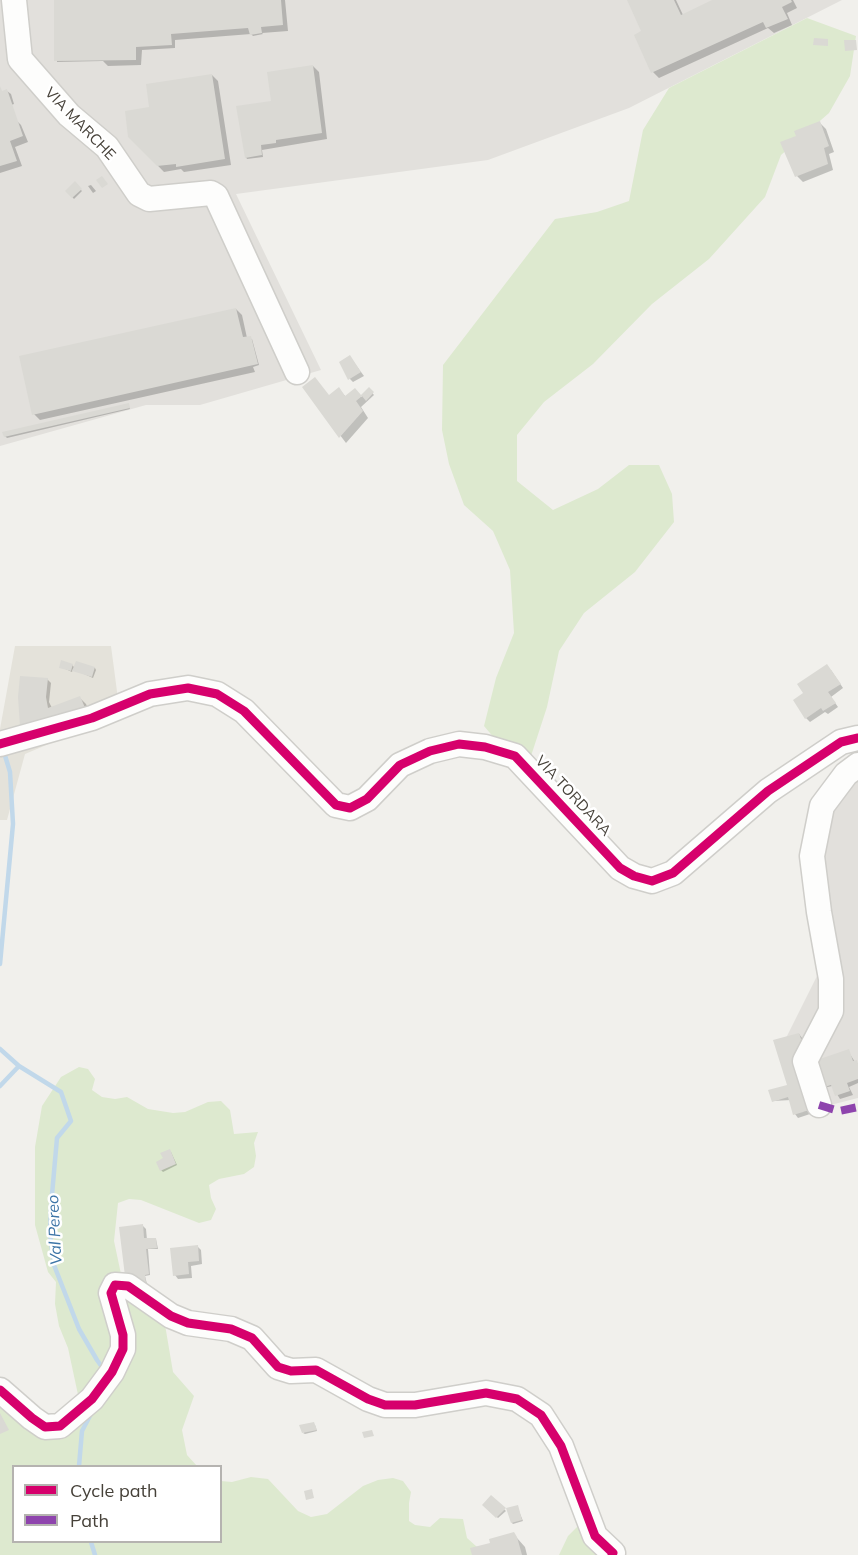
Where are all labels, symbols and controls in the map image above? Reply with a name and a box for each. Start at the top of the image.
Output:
street label: VIA MARCHE [41,84,119,164]
street label: VIA TORDARA [531,752,615,840]
water label: Val Pereo [44,1194,66,1266]
legend [12,1465,222,1543]
text: Cycle path [70,1479,157,1502]
text: Path [70,1509,109,1532]

